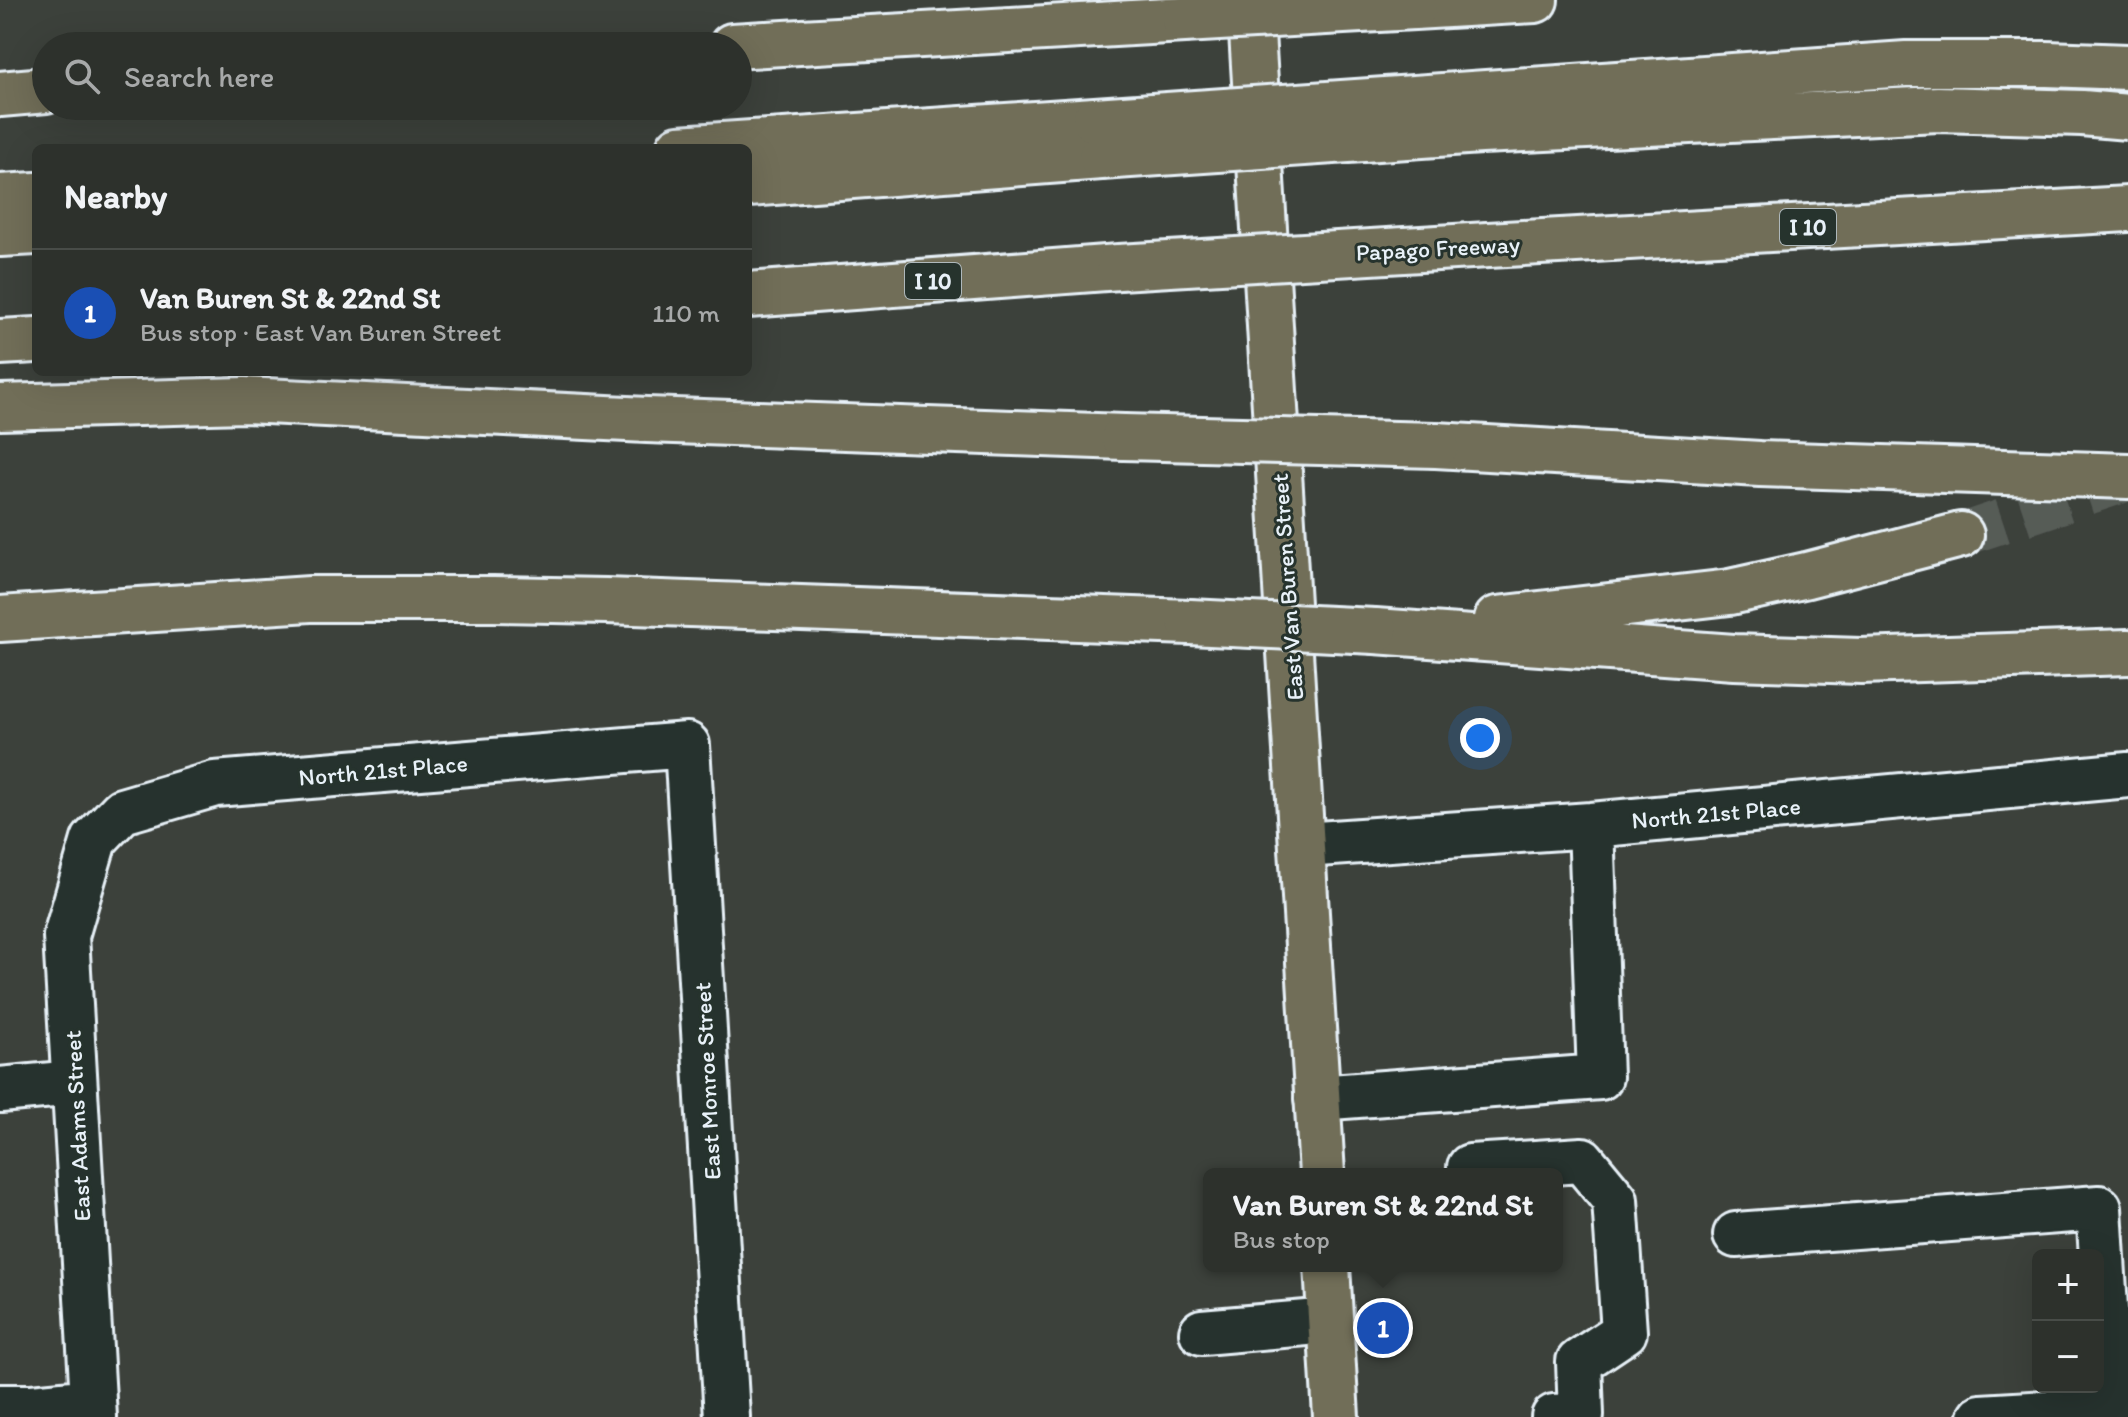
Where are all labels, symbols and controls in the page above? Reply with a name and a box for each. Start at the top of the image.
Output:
search box [32,32,752,120]
icon: search [60,54,104,98]
text: Search here [124,58,274,95]
text: Nearby [64,176,167,217]
road number: I 10 [1780,209,1836,245]
street label: Papago Freeway [1355,229,1521,267]
road number: I 10 [905,263,961,299]
text: Van Buren St & 22nd St [140,279,440,316]
text: 1 [84,297,96,329]
text: 110 m [652,297,720,329]
text: Bus stop · East Van Buren Street [140,316,501,348]
street label: East Van Buren Street [1265,473,1309,701]
your location [1460,718,1500,758]
street label: North 21st Place [297,748,469,792]
street label: North 21st Place [1630,791,1802,835]
street label: East Monroe Street [687,981,727,1181]
street label: East Adams Street [58,1030,96,1222]
popup [1203,1168,1563,1272]
text: Van Buren St & 22nd St [1233,1186,1533,1223]
text: Bus stop [1233,1223,1330,1255]
map controls [2032,1249,2104,1393]
button: + [2032,1249,2104,1321]
pin: 1 [1357,1298,1409,1358]
button: − [2032,1321,2104,1393]

